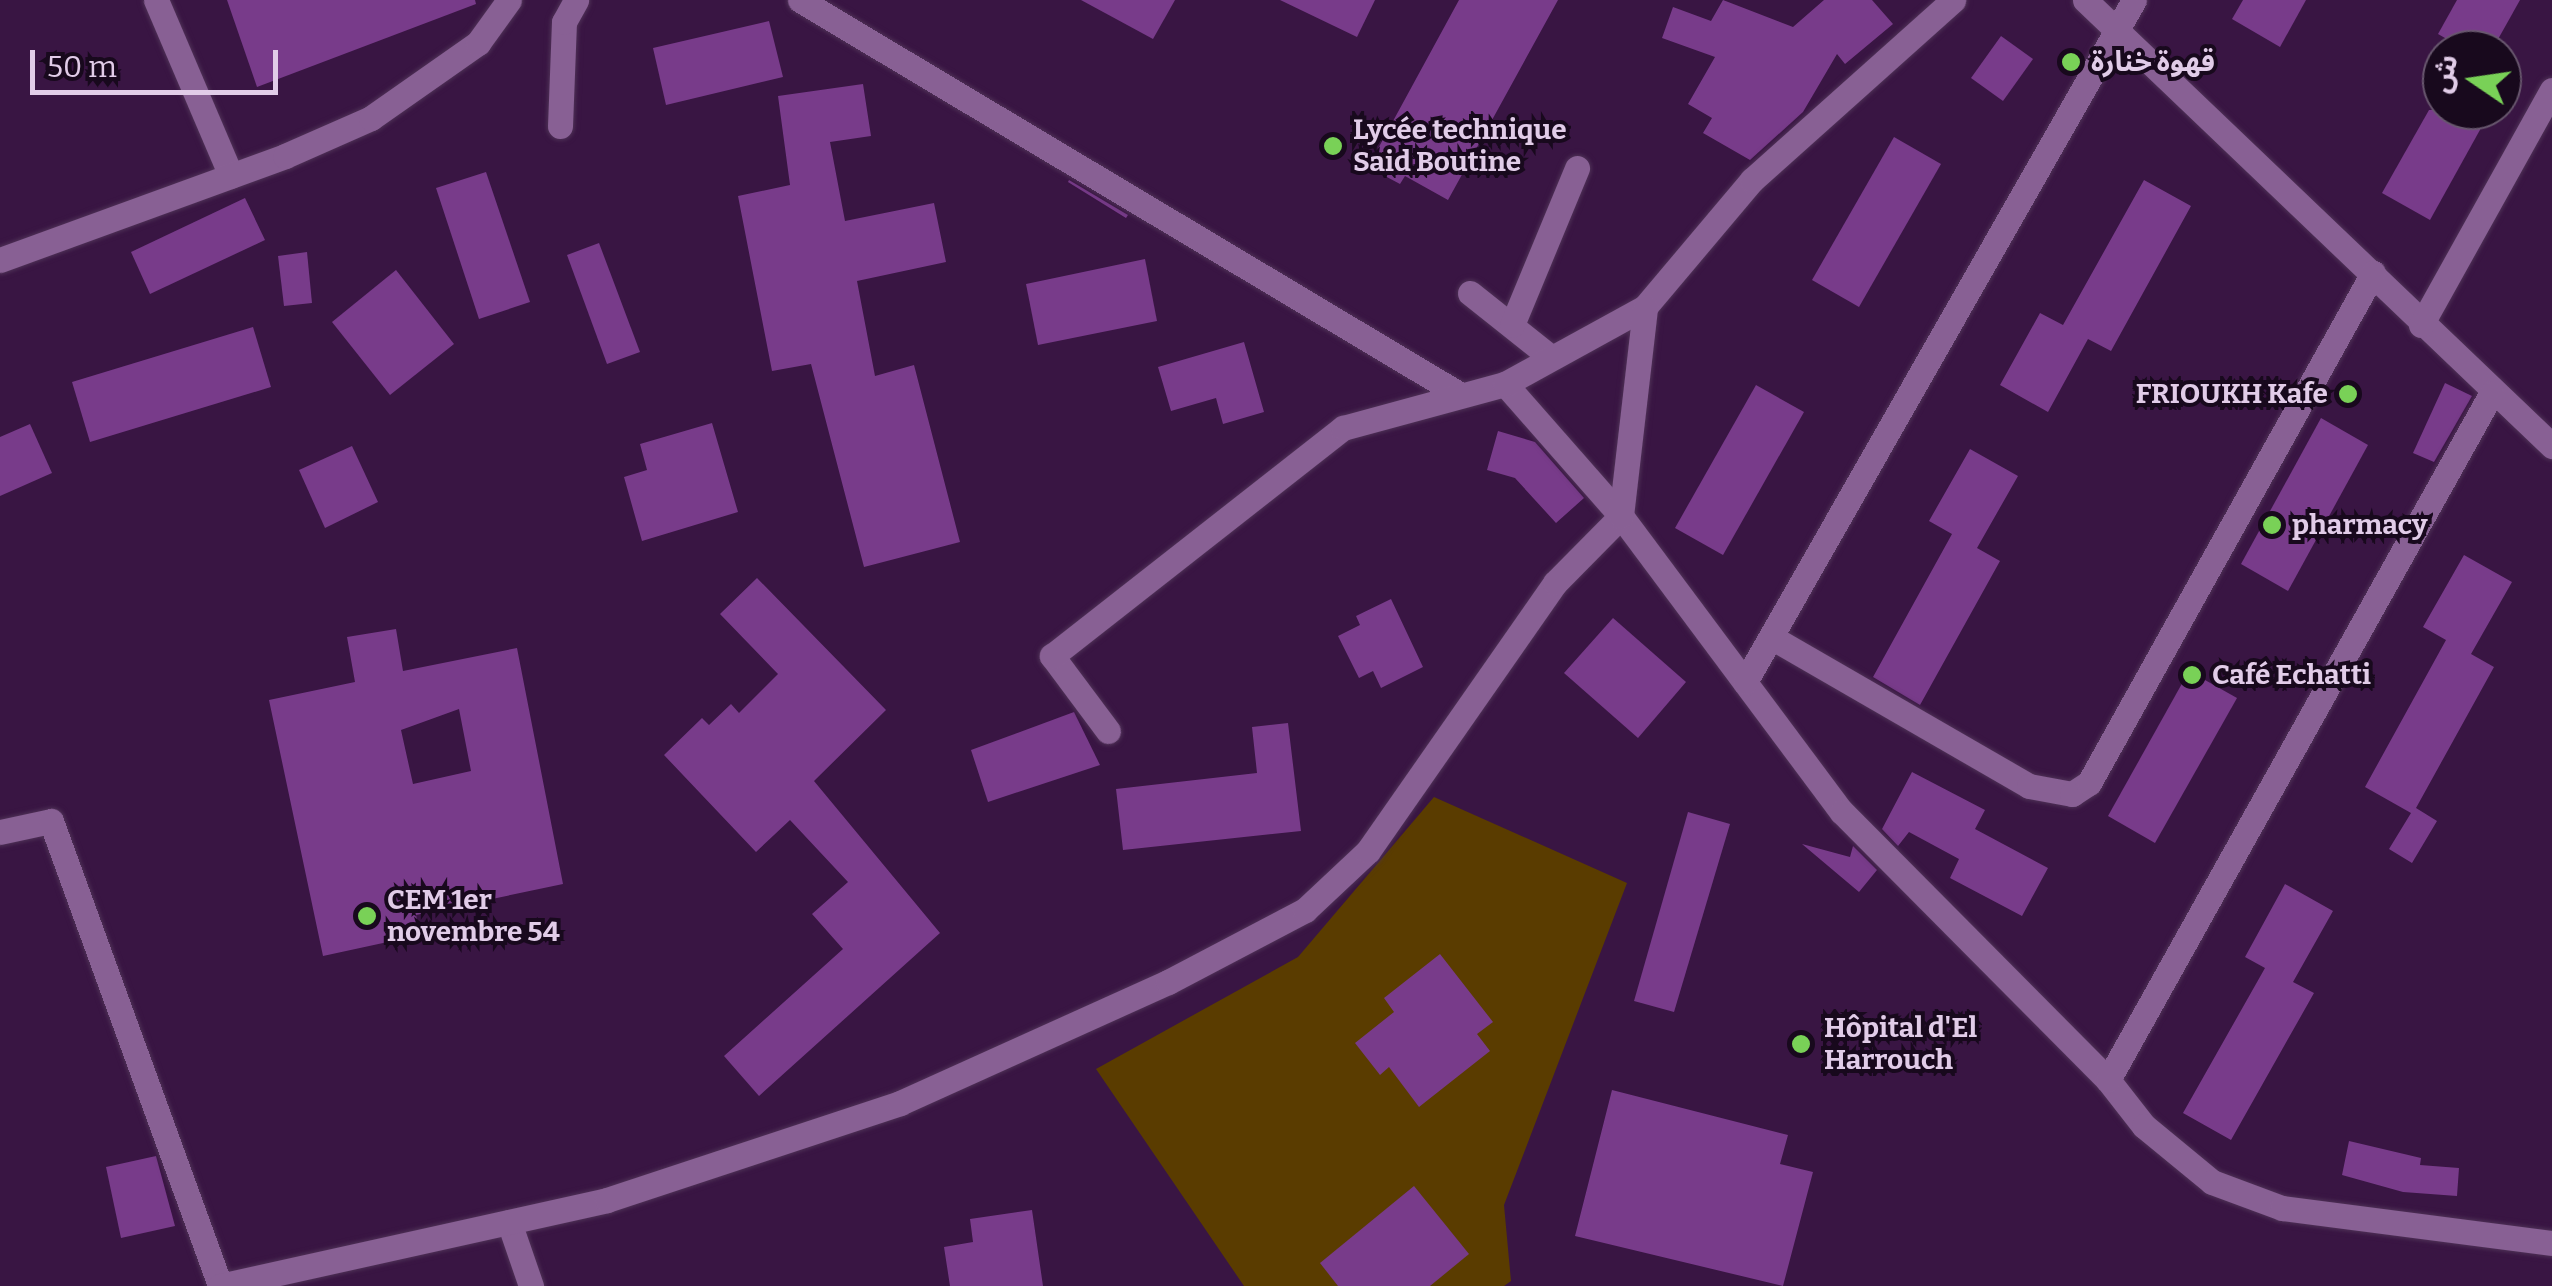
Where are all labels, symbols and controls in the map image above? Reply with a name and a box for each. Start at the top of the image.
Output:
scale bar [35,30,282,92]
north arrow [2422,30,2522,130]
place label: قهوة خنارة [2091,45,2215,79]
text: 50 m [47,49,117,85]
marker: قهوة خنارة [2060,51,2082,73]
text: ش [2424,51,2465,96]
place label: Lycée technique Said Boutine [1353,113,1567,179]
marker: Lycée technique Said Boutine [1322,135,1344,157]
place label: FRIOUKH Kafe [2136,377,2328,411]
marker: FRIOUKH Kafe [2337,383,2359,405]
place label: pharmacy [2292,508,2428,542]
marker: pharmacy [2261,514,2283,536]
place label: Café Echatti [2212,658,2371,692]
marker: Café Echatti [2181,664,2203,686]
place label: CEM 1er novembre 54 [387,883,560,949]
marker: CEM 1er novembre 54 [356,905,378,927]
place label: Hôpital d'El Harrouch [1824,1011,1977,1077]
marker: Hôpital d'El Harrouch [1788,1031,1814,1057]

